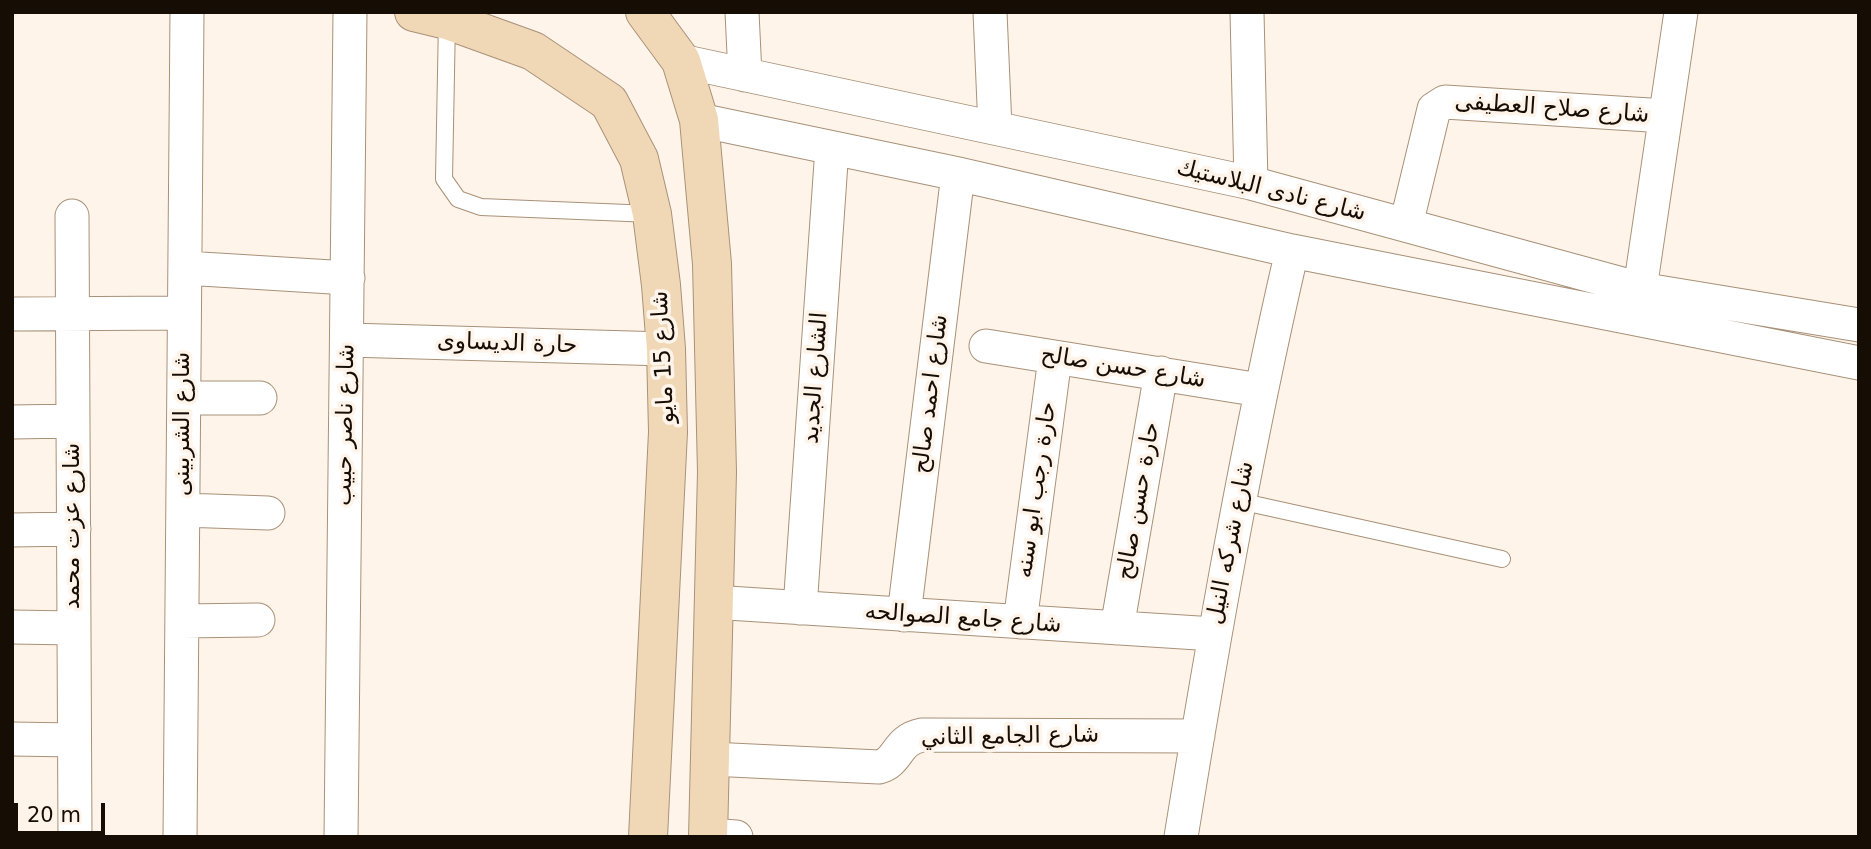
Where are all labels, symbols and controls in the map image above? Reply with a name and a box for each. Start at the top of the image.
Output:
street label: شارع صلاح العطيفى [1454,88,1650,130]
street label: شارع نادى البلاستيك [1174,154,1368,228]
street label: شارع 15 مايو [647,290,681,424]
street label: الشارع الجديد [798,311,834,445]
street label: شارع احمد صالح [908,313,954,475]
street label: حارة الديساوى [436,328,578,360]
street label: شارع حسن صالح [1039,341,1207,395]
street label: شارع ناصر حبيب [331,344,361,506]
street label: شارع الشربينى [169,352,197,496]
street label: حارة رجب ابو سنه [1011,400,1063,580]
street label: حارة حسن صالح [1112,420,1166,582]
street label: شارع عزت محمد [59,443,87,609]
street label: شارع شركه النيل [1202,459,1260,627]
street label: شارع جامع الصوالحه [864,598,1062,640]
street label: شارع الجامع الثاني [921,722,1099,752]
scale bar [18,790,108,834]
text: 20 m [27,803,81,827]

